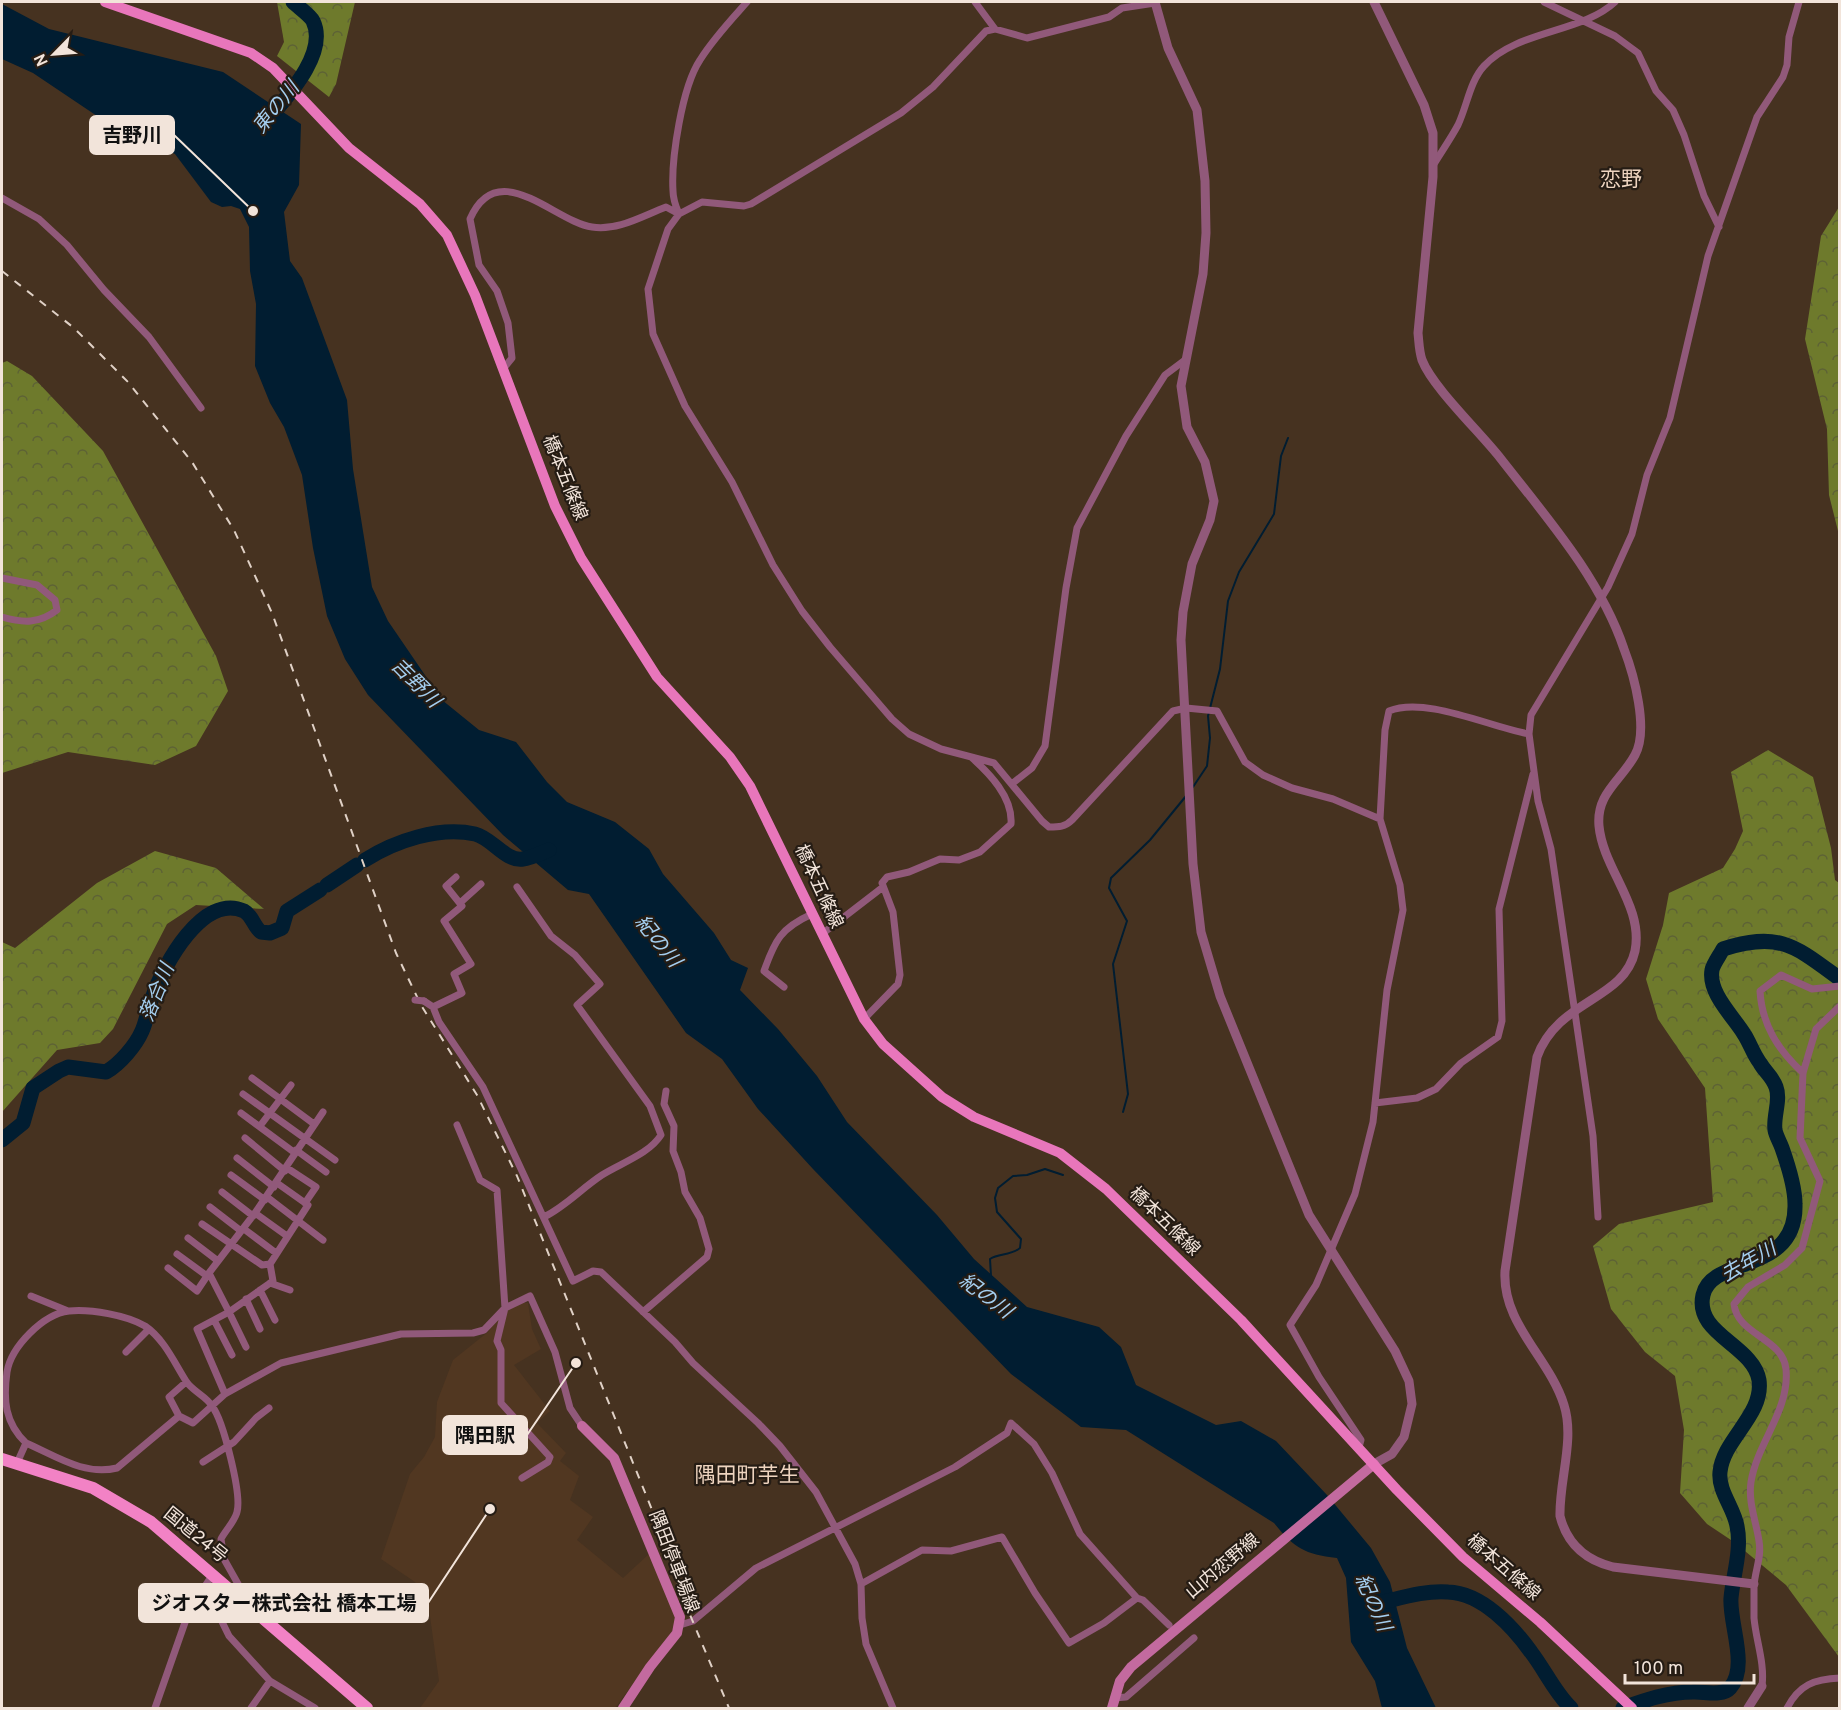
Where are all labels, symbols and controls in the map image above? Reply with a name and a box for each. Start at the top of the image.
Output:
north arrow [24,24,84,84]
text: N [31,50,54,69]
water label: 東の川 [248,75,307,139]
callout: 吉野川 [90,116,174,154]
text: 吉野川 [102,124,162,150]
district label: 恋野 [1600,167,1642,194]
street label: 橋本五條線 [536,432,592,524]
water label: 吉野川 [385,654,447,716]
street label: 橋本五條線 [789,841,847,933]
water label: 紀の川 [628,911,687,975]
water label: 落合川 [135,958,182,1026]
street label: 橋本五條線 [1124,1182,1204,1262]
water label: 去年川 [1717,1236,1783,1289]
water label: 紀の川 [953,1269,1018,1327]
callout: 隅田駅 [443,1416,527,1454]
text: 隅田駅 [455,1424,515,1450]
district label: 隅田町芋生 [695,1463,800,1490]
street label: 国道24号 [158,1503,232,1569]
street label: 隅田停車場線 [643,1507,703,1617]
street label: 山内恋野線 [1181,1529,1265,1605]
street label: 橋本五條線 [1461,1530,1545,1606]
water label: 紀の川 [1348,1570,1397,1638]
callout: ジオスター株式会社 橋本工場 [139,1584,428,1622]
text: ジオスター株式会社 橋本工場 [152,1592,417,1618]
scale bar [1625,1647,1754,1685]
text: 100 m [1634,1658,1683,1681]

